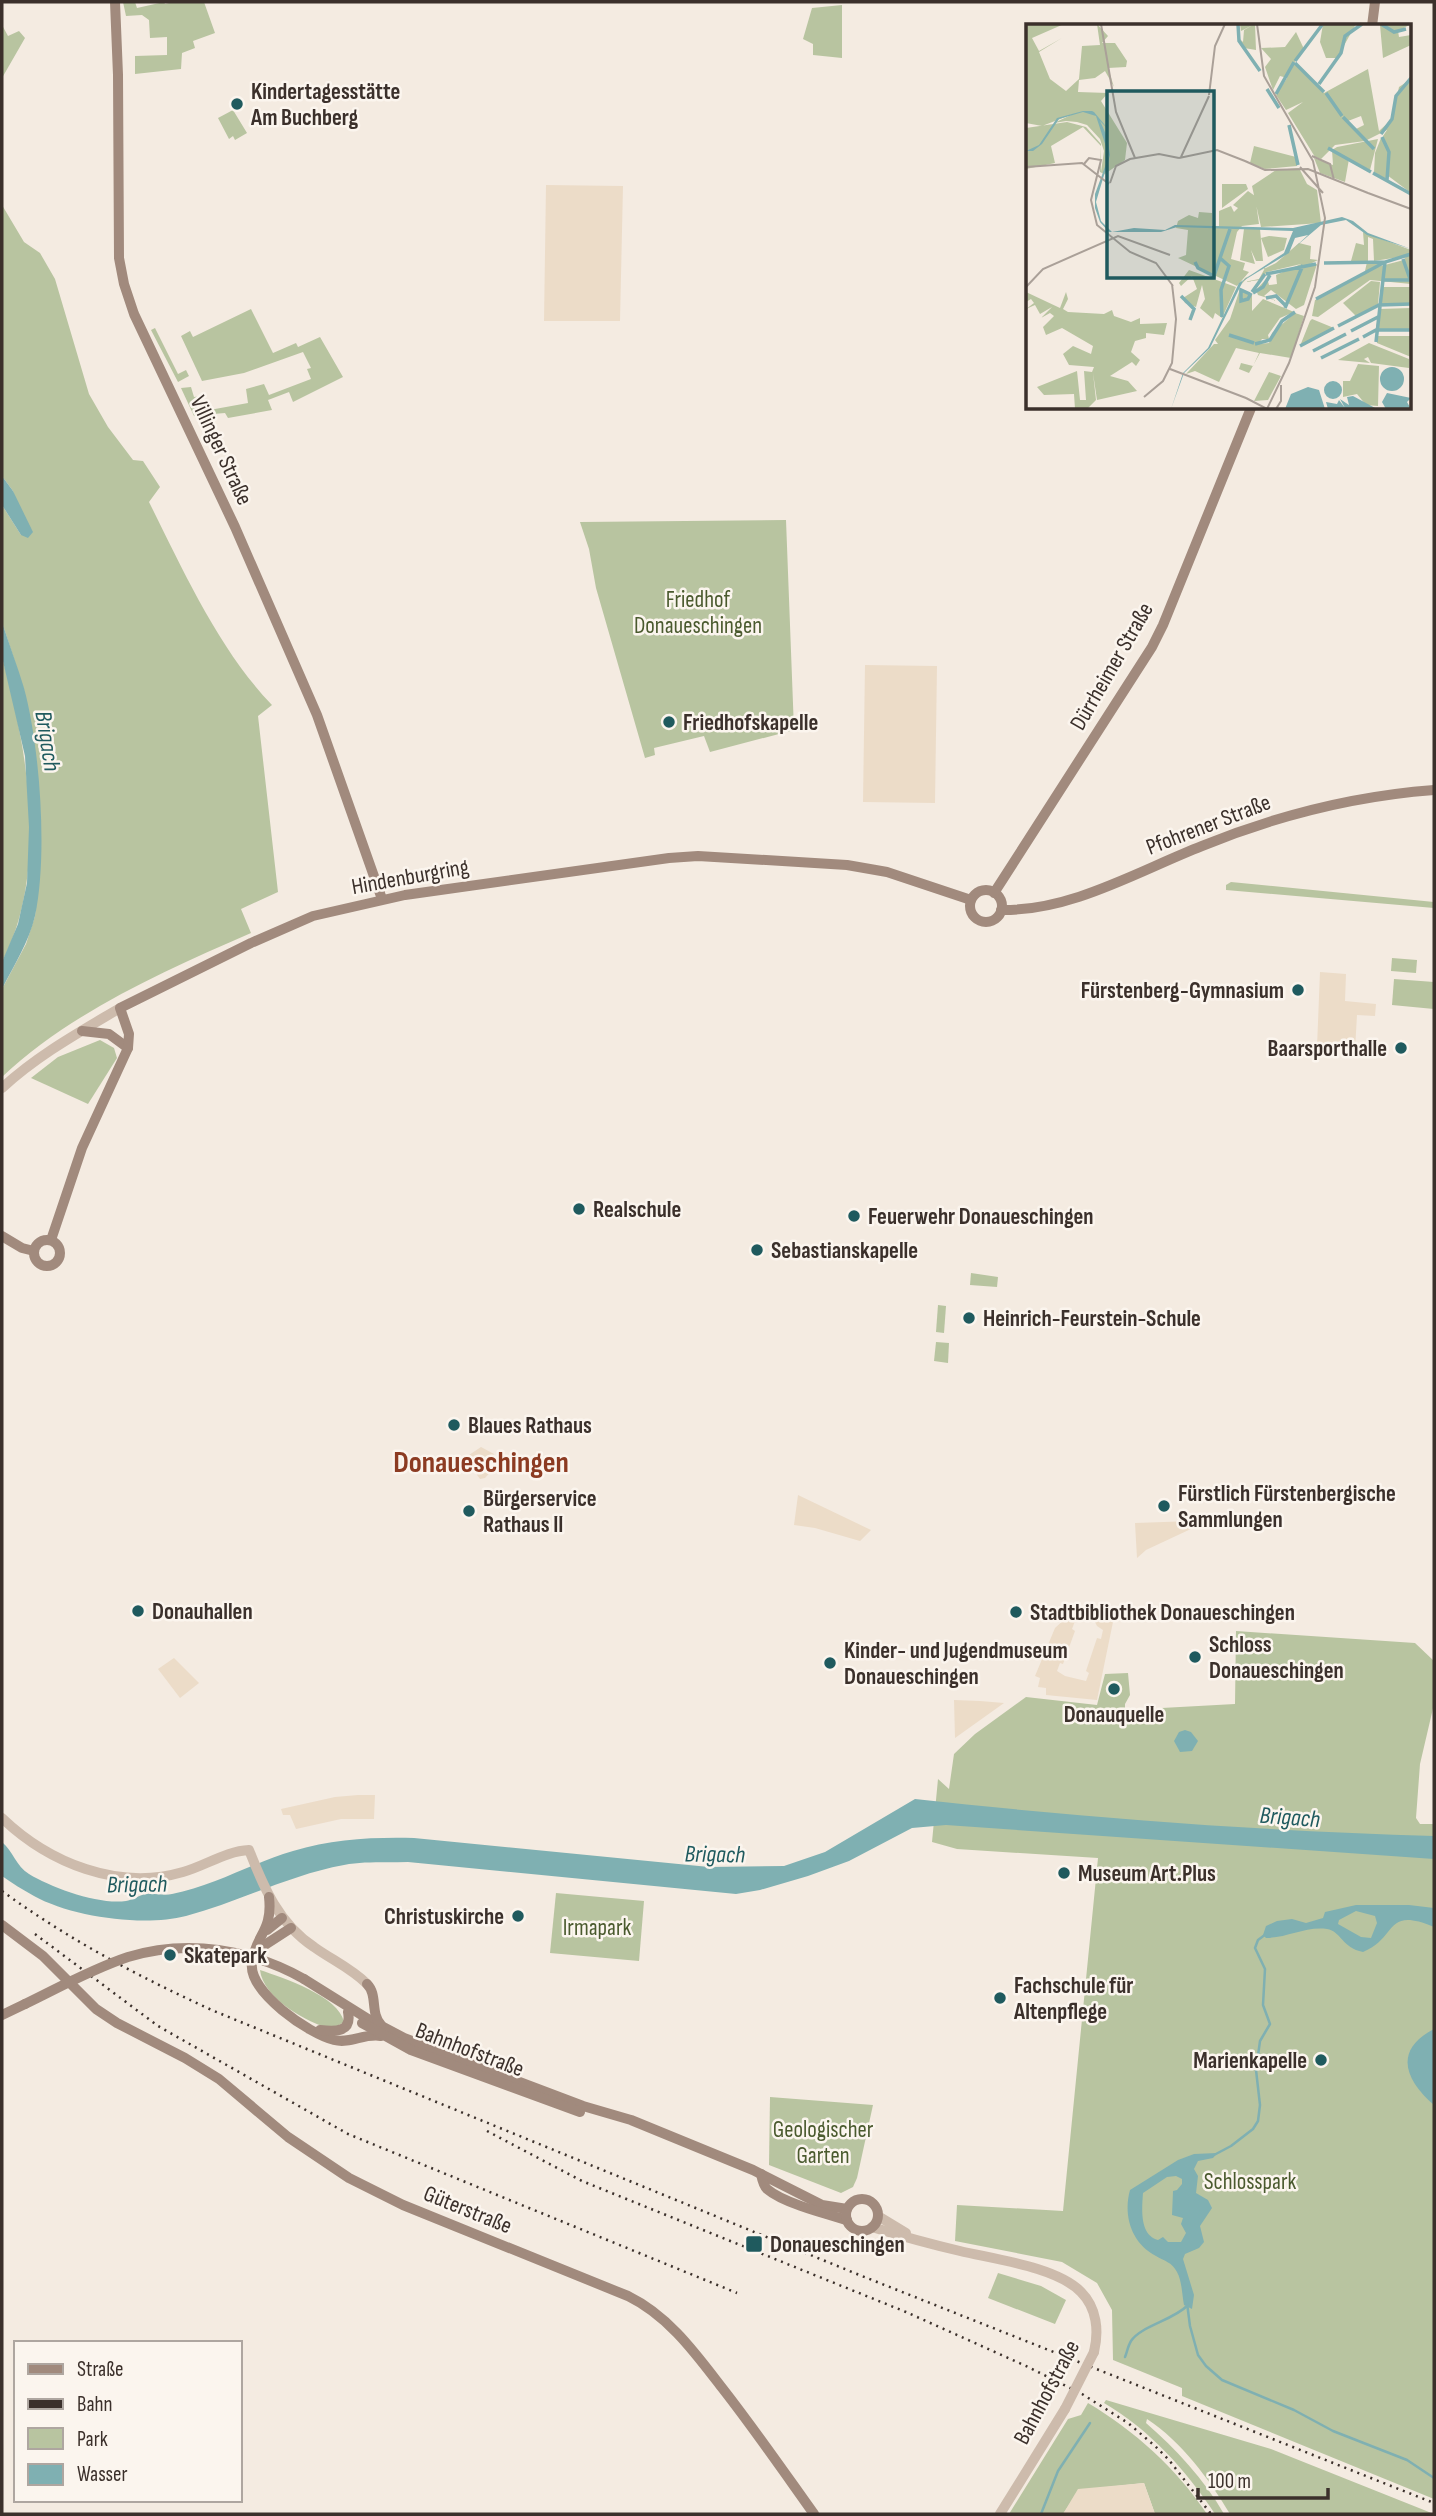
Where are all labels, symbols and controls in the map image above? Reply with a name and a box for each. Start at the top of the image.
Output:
inset map [1026,24,1412,410]
place label: Kindertagesstätte Am Buchberg [250,78,400,132]
marker: Kindertagesstätte Am Buchberg [229,96,245,112]
street label: Villinger Straße [184,391,259,509]
park label: Friedhof Donaueschingen [634,586,762,640]
street label: Dürrheimer Straße [1064,598,1160,735]
water label: Brigach [28,709,67,773]
place label: Friedhofskapelle [683,709,818,737]
marker: Friedhofskapelle [661,714,677,730]
street label: Pfohrener Straße [1142,788,1275,861]
street label: Hindenburgring [349,853,471,901]
place label: Fürstenberg-Gymnasium [1081,977,1284,1005]
marker: Fürstenberg-Gymnasium [1290,982,1306,998]
place label: Baarsporthalle [1268,1035,1387,1063]
marker: Baarsporthalle [1393,1040,1409,1056]
place label: Realschule [593,1196,681,1224]
marker: Realschule [571,1201,587,1217]
place label: Feuerwehr Donaueschingen [868,1203,1094,1231]
marker: Feuerwehr Donaueschingen [846,1208,862,1224]
place label: Sebastianskapelle [771,1237,918,1265]
marker: Sebastianskapelle [749,1242,765,1258]
place label: Heinrich-Feurstein-Schule [983,1305,1201,1333]
marker: Heinrich-Feurstein-Schule [961,1310,977,1326]
place label: Blaues Rathaus [468,1412,592,1440]
marker: Blaues Rathaus [446,1417,462,1433]
district label: Donaueschingen [393,1445,569,1481]
place label: Fürstlich Fürstenbergische Sammlungen [1178,1480,1396,1534]
place label: Bürgerservice Rathaus II [483,1485,597,1539]
marker: Fürstlich Fürstenbergische Sammlungen [1156,1498,1172,1514]
marker: Bürgerservice Rathaus II [461,1503,477,1519]
place label: Donauhallen [152,1598,253,1626]
place label: Stadtbibliothek Donaueschingen [1030,1599,1295,1627]
marker: Donauhallen [130,1603,146,1619]
marker: Stadtbibliothek Donaueschingen [1008,1604,1024,1620]
place label: Schloss Donaueschingen [1209,1631,1344,1685]
place label: Kinder- und Jugendmuseum Donaueschingen [844,1637,1068,1691]
marker: Schloss Donaueschingen [1187,1649,1203,1665]
marker: Kinder- und Jugendmuseum Donaueschingen [822,1655,838,1671]
marker: Donauquelle [1106,1681,1122,1697]
place label: Donauquelle [1064,1701,1164,1729]
water label: Brigach [1259,1801,1321,1834]
water label: Brigach [684,1839,745,1870]
place label: Museum Art.Plus [1078,1860,1216,1888]
marker: Museum Art.Plus [1056,1865,1072,1881]
water label: Brigach [107,1869,168,1900]
place label: Christuskirche [384,1903,504,1931]
marker: Christuskirche [510,1908,526,1924]
park label: Irmapark [563,1914,632,1942]
place label: Skatepark [184,1942,267,1970]
marker: Skatepark [162,1947,178,1963]
place label: Fachschule für Altenpflege [1013,1972,1133,2026]
marker: Fachschule für Altenpflege [992,1990,1008,2006]
street label: Bahnhofstraße [411,2016,528,2083]
place label: Marienkapelle [1193,2047,1307,2075]
marker: Marienkapelle [1313,2052,1329,2068]
park label: Geologischer Garten [773,2116,874,2170]
park label: Schlosspark [1204,2168,1297,2196]
street label: Güterstraße [419,2180,516,2240]
place label: Donaueschingen [770,2231,905,2259]
marker: Donaueschingen [744,2234,764,2254]
street label: Bahnhofstraße [1008,2336,1086,2449]
legend [14,2341,242,2502]
text: Straße [77,2357,123,2382]
text: Bahn [77,2392,112,2417]
text: Park [77,2427,108,2452]
scale bar [1198,2456,1328,2500]
text: Wasser [77,2462,128,2487]
text: 100 m [1208,2469,1251,2494]

